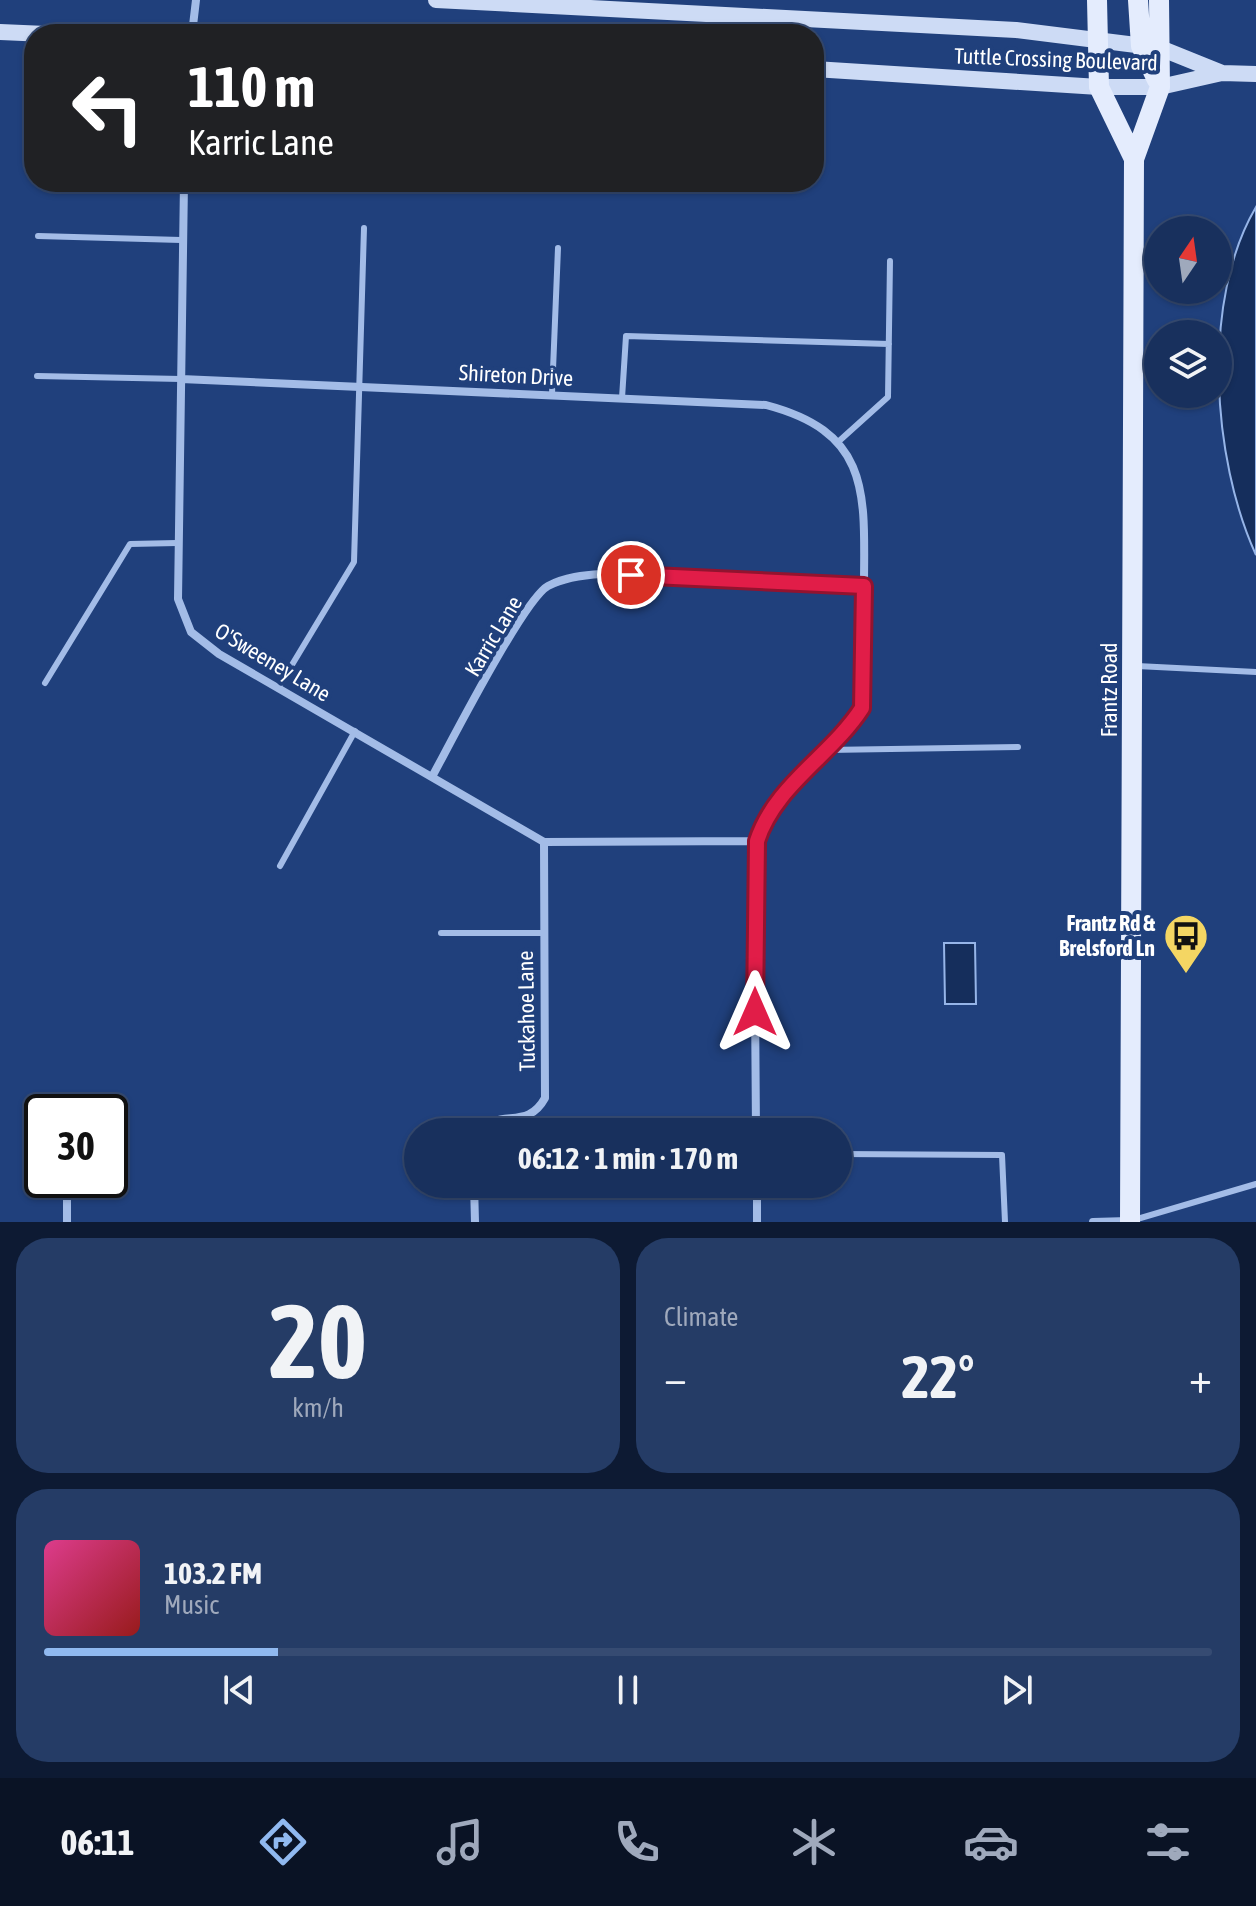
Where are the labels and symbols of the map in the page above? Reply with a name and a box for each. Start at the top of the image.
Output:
street label: Tuttle Crossing Boulevard [954,42,1158,76]
north arrow [1144,216,1232,304]
street label: Shireton Drive [458,359,574,391]
pin [597,541,665,609]
street label: Karric Lane [459,591,527,681]
street label: O'Sweeney Lane [211,617,335,707]
street label: Frantz Road [1096,643,1122,737]
place label: Frantz Rd & Brelsford Ln [1059,910,1156,961]
bus stop icon: Frantz Rd & Brelsford Ln [1162,912,1210,975]
street label: Tuckahoe Lane [512,950,540,1072]
position arrow [713,970,797,1054]
speed limit sign: 30 [24,1094,128,1198]

